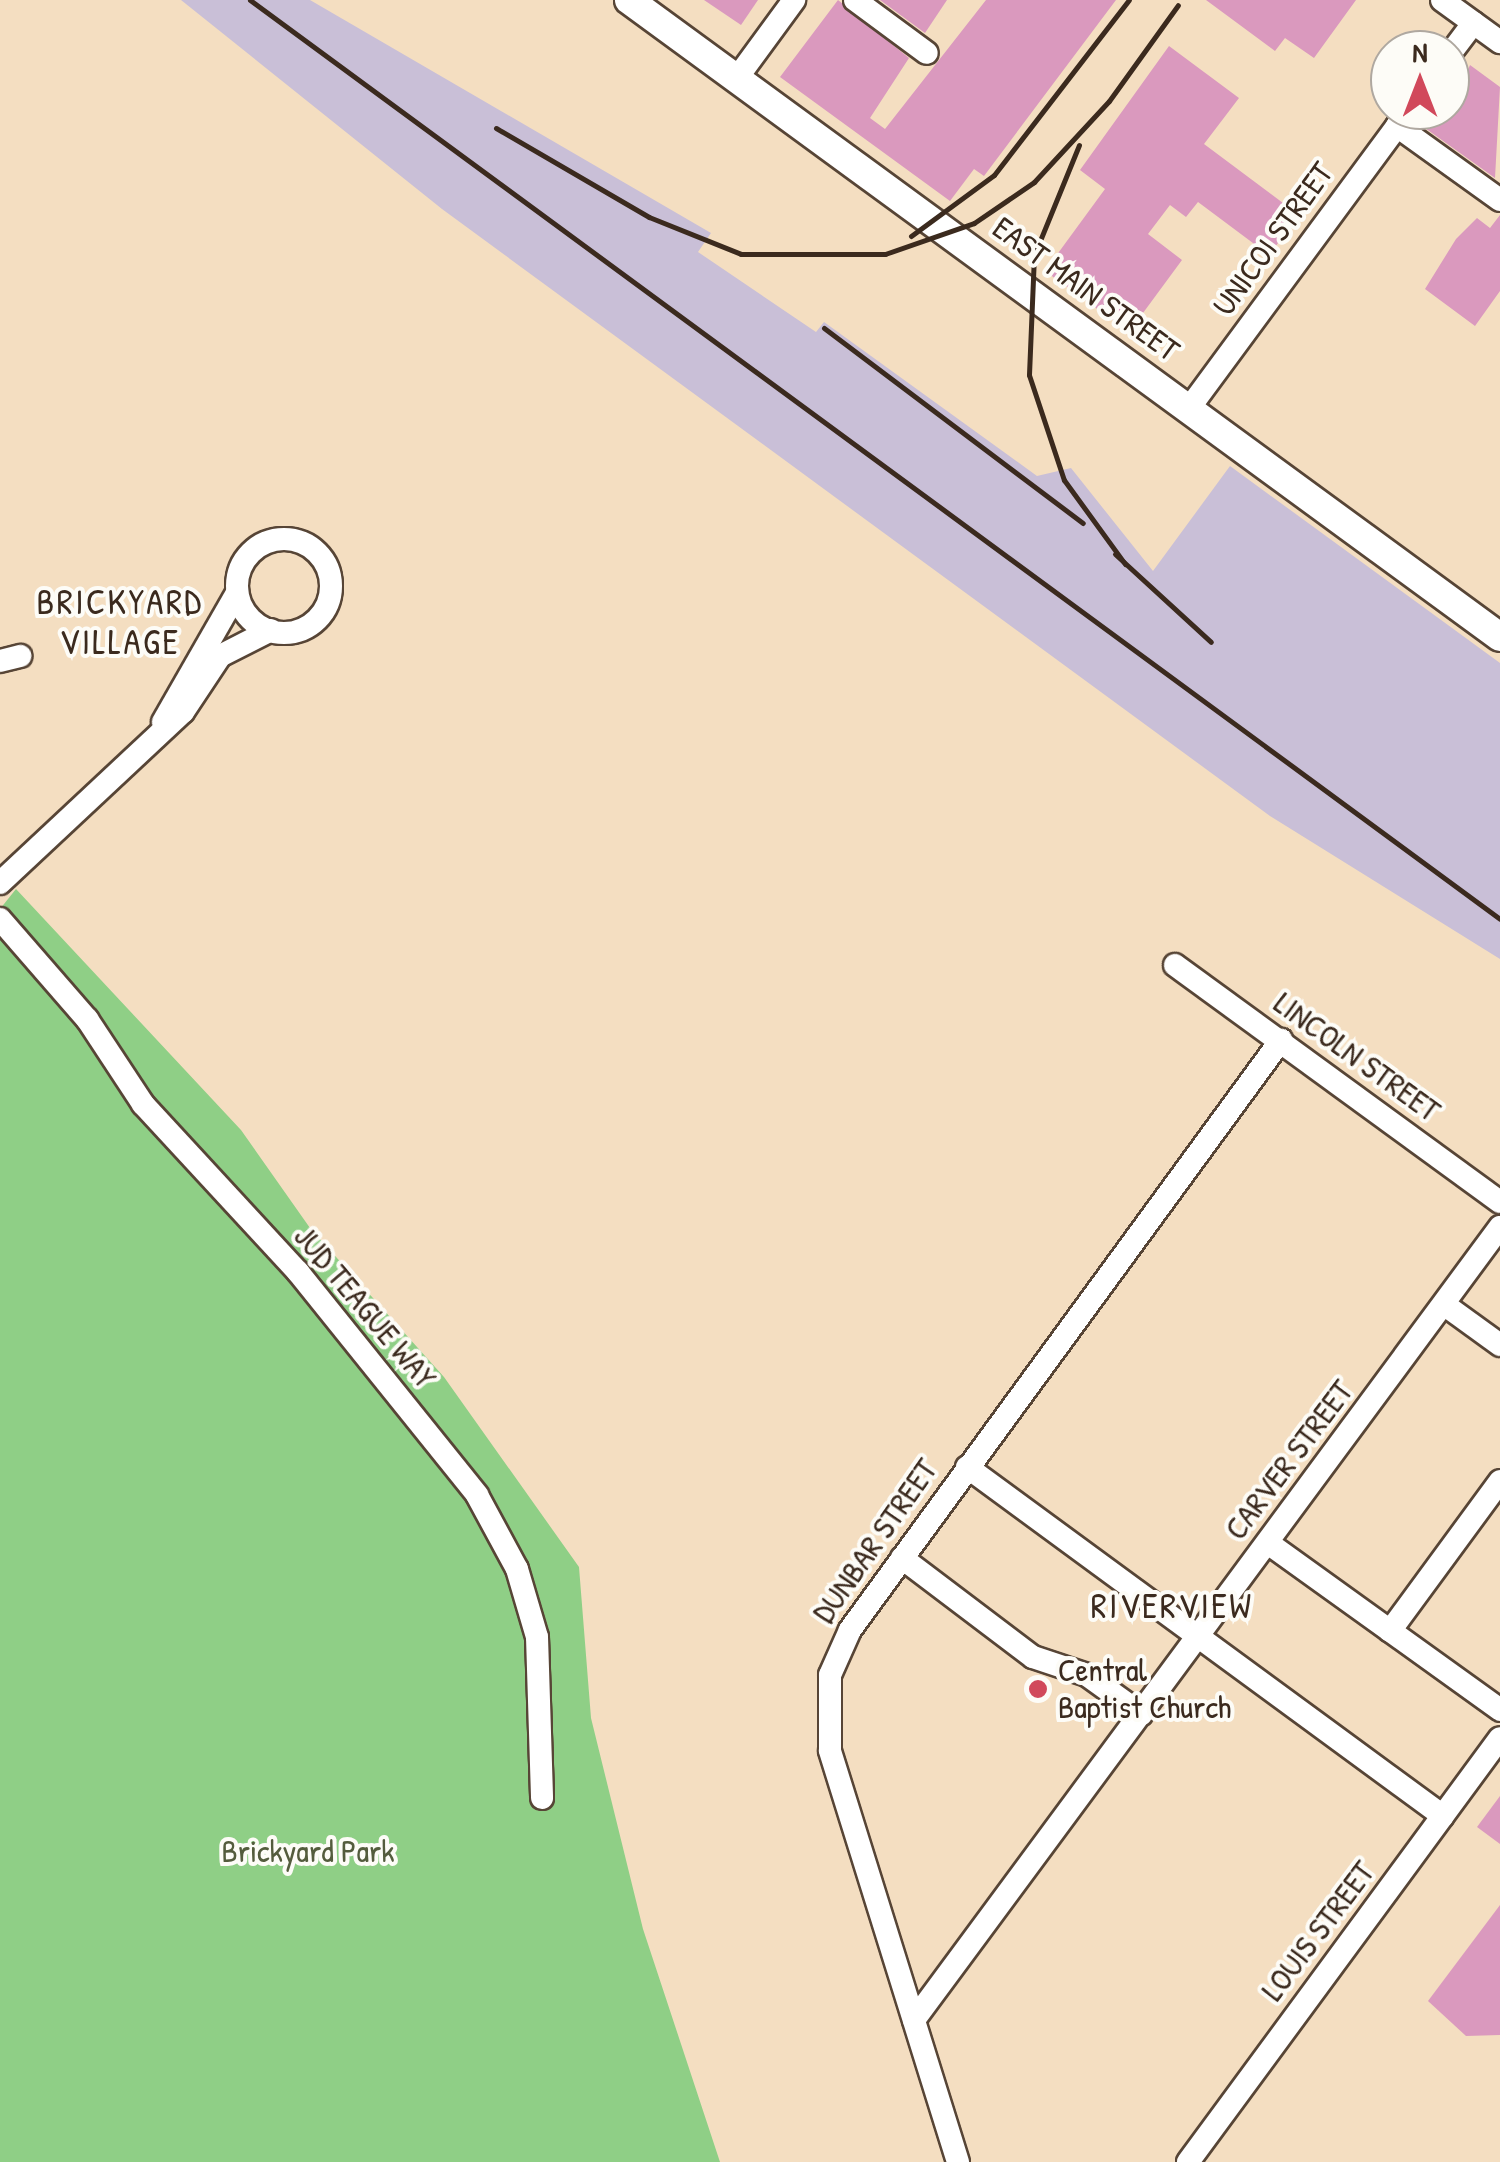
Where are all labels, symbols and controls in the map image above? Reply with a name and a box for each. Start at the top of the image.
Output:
north arrow [1370,30,1470,130]
text: N [1413,33,1427,71]
street label: UNICOI STREET [1205,155,1341,323]
street label: EAST MAIN STREET [985,209,1187,369]
district label: BRICKYARD VILLAGE [37,581,203,663]
street label: LINCOLN STREET [1267,984,1447,1130]
street label: JUD TEAGUE WAY [286,1218,444,1396]
street label: CARVER STREET [1217,1373,1361,1547]
street label: DUNBAR STREET [804,1452,946,1630]
district label: RIVERVIEW [1091,1585,1253,1627]
place label: Central Baptist Church [1058,1652,1231,1727]
marker: Central Baptist Church [1027,1678,1049,1700]
park label: Brickyard Park [221,1832,395,1870]
street label: LOUIS STREET [1253,1854,1383,2008]

